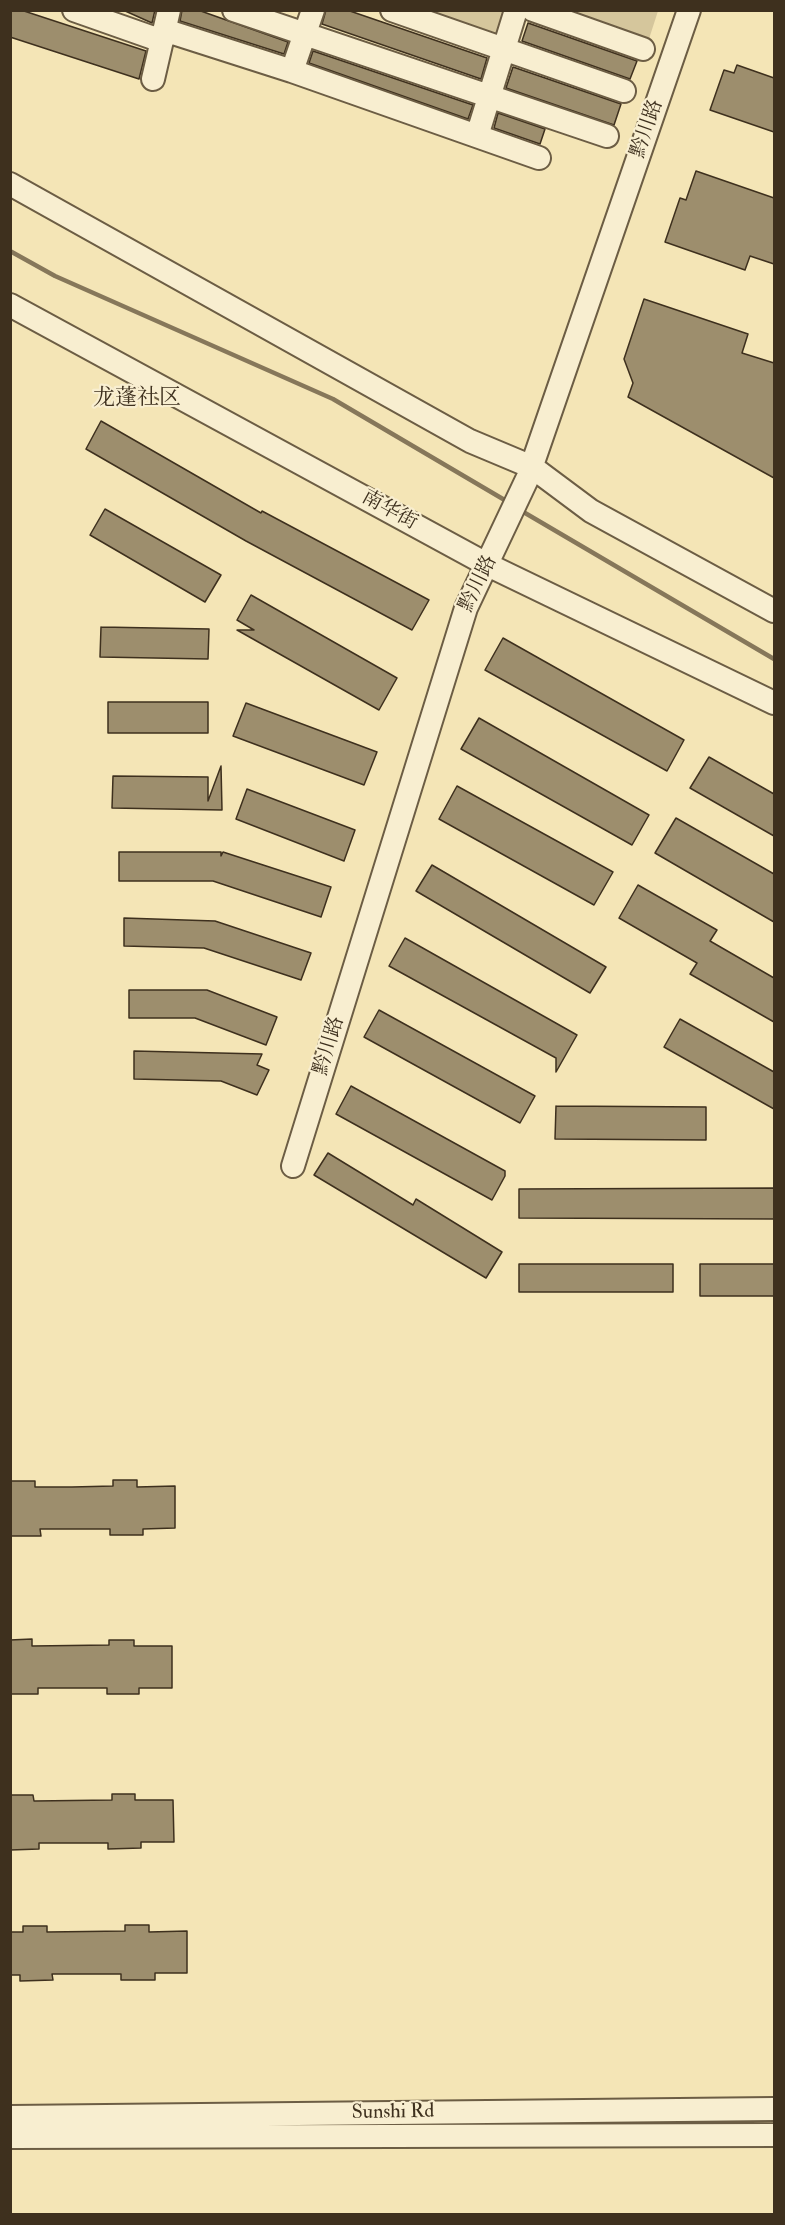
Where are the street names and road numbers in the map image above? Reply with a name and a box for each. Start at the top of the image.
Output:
street label: 黔川路 [627,97,669,161]
street label: 南华街 [357,486,421,536]
street label: 黔川路 [455,552,503,616]
street label: 黔川路 [310,1014,350,1078]
street label: Sunshi Rd [352,2100,434,2126]

